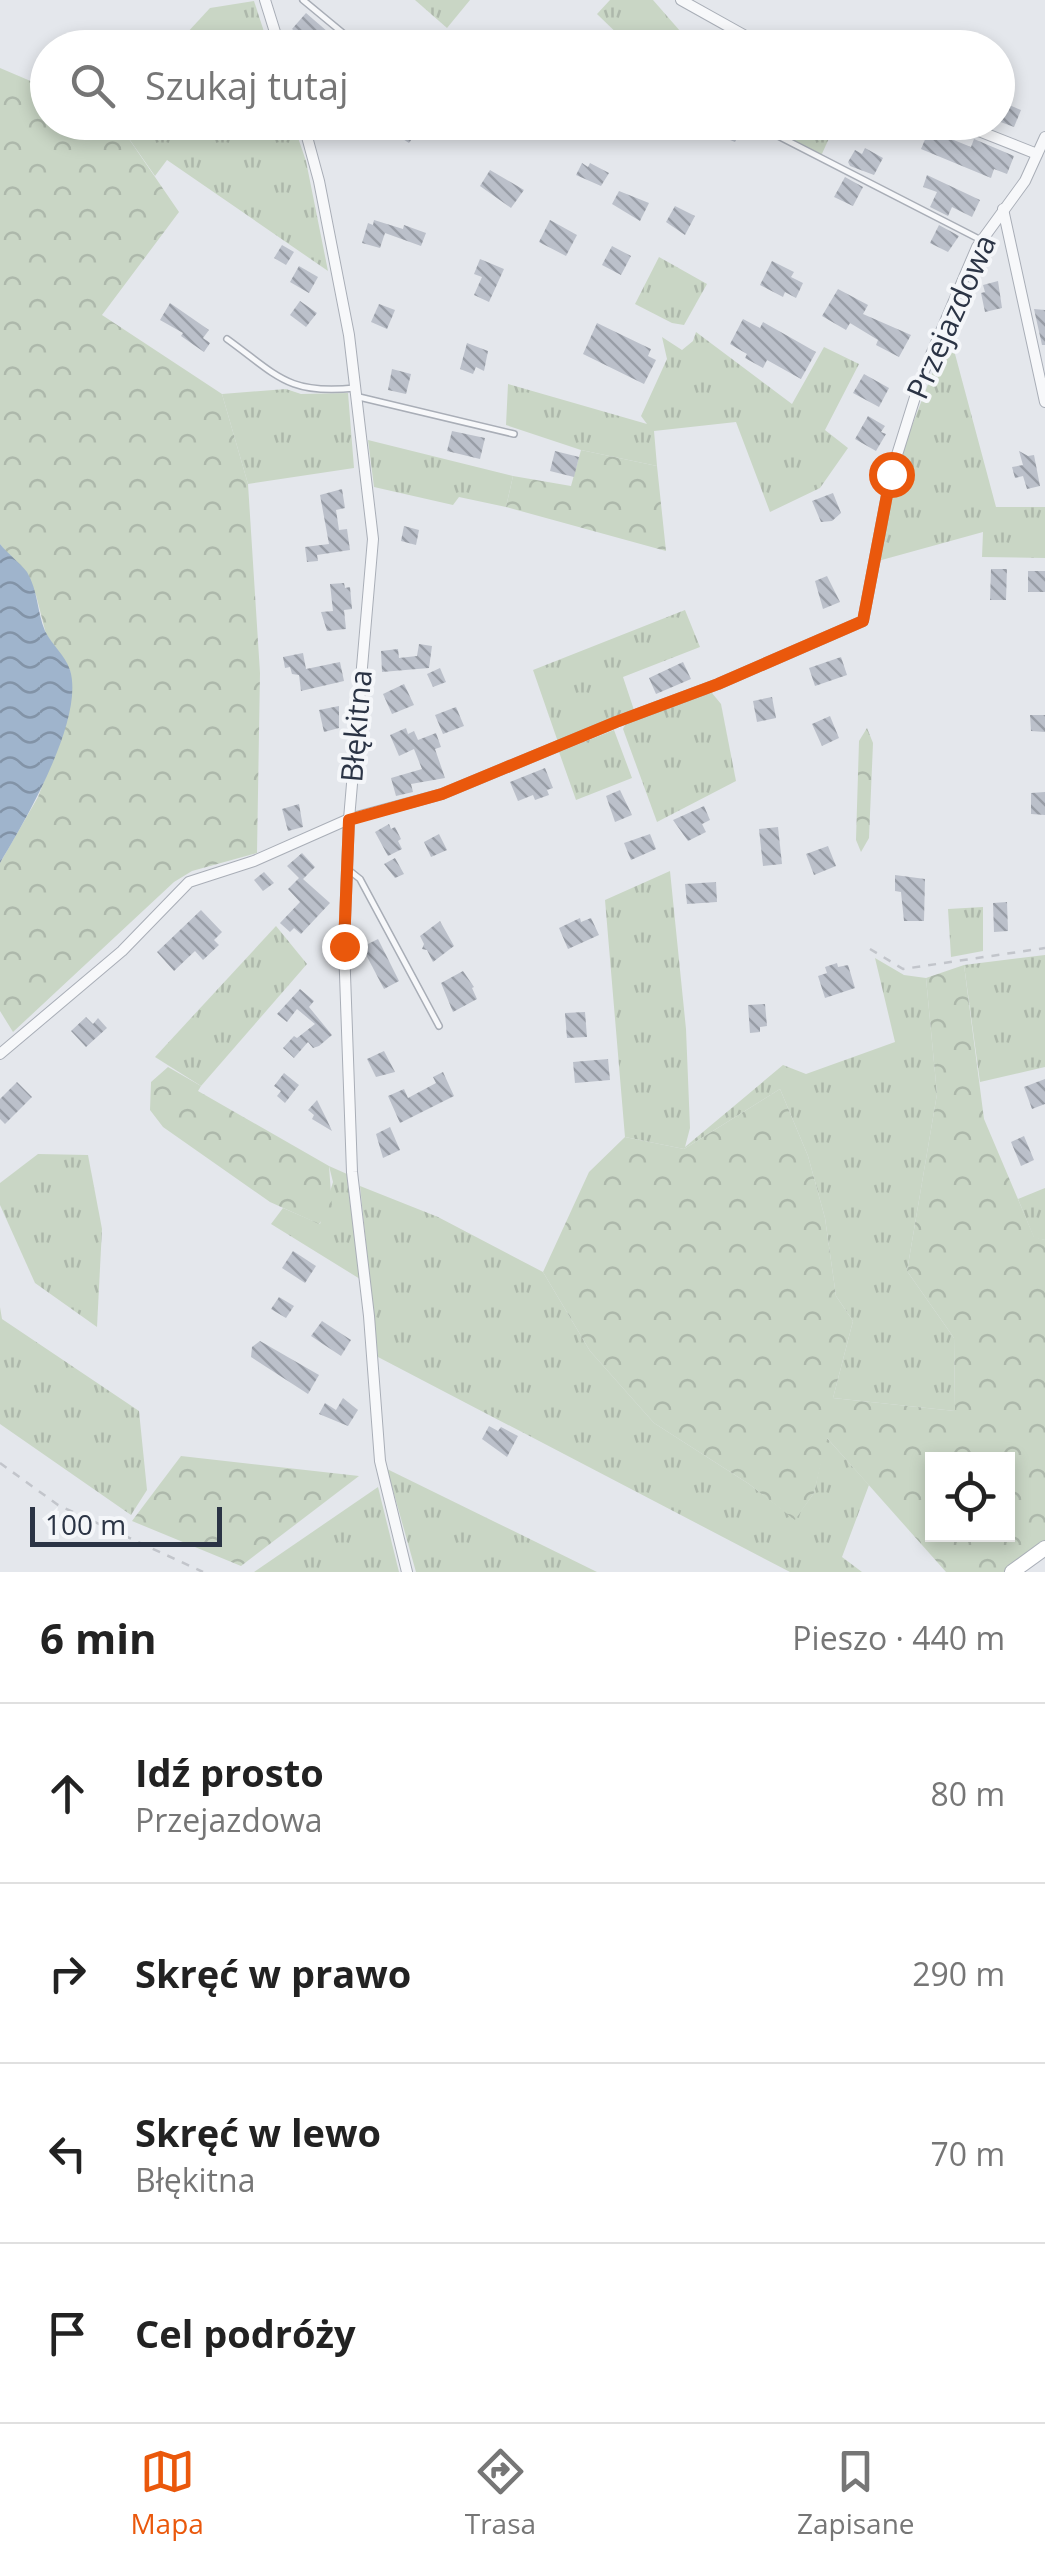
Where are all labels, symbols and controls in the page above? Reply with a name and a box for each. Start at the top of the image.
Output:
search box [30,30,1015,140]
icon: search [65,58,120,113]
text: Szukaj tutaj [145,59,349,111]
street label: Przejazdowa [896,228,1005,405]
route start [869,452,915,498]
street label: Błękitna [330,668,381,784]
route end [322,924,368,970]
map controls [925,1452,1015,1542]
button: locate [925,1452,1015,1542]
scale bar [30,1502,222,1546]
text: 100 m [45,1505,126,1543]
text: 6 min [40,1609,157,1666]
text: Pieszo · 440 m [792,1616,1005,1659]
text: Idź prosto [135,1746,324,1798]
icon: ahead [40,1766,95,1821]
text: 80 m [930,1772,1005,1815]
text: Przejazdowa [135,1798,323,1841]
icon: right [40,1946,95,2001]
text: Skręć w prawo [135,1947,411,1999]
text: 290 m [912,1952,1005,1995]
text: Skręć w lewo [135,2106,381,2158]
icon: left [40,2126,95,2181]
text: 70 m [930,2132,1005,2175]
text: Błękitna [135,2158,255,2201]
icon: arrive [40,2306,95,2361]
text: Cel podróży [135,2307,356,2359]
tab: Mapa [130,2444,204,2542]
tab: Trasa [465,2444,536,2542]
tab: Zapisane [797,2444,915,2542]

